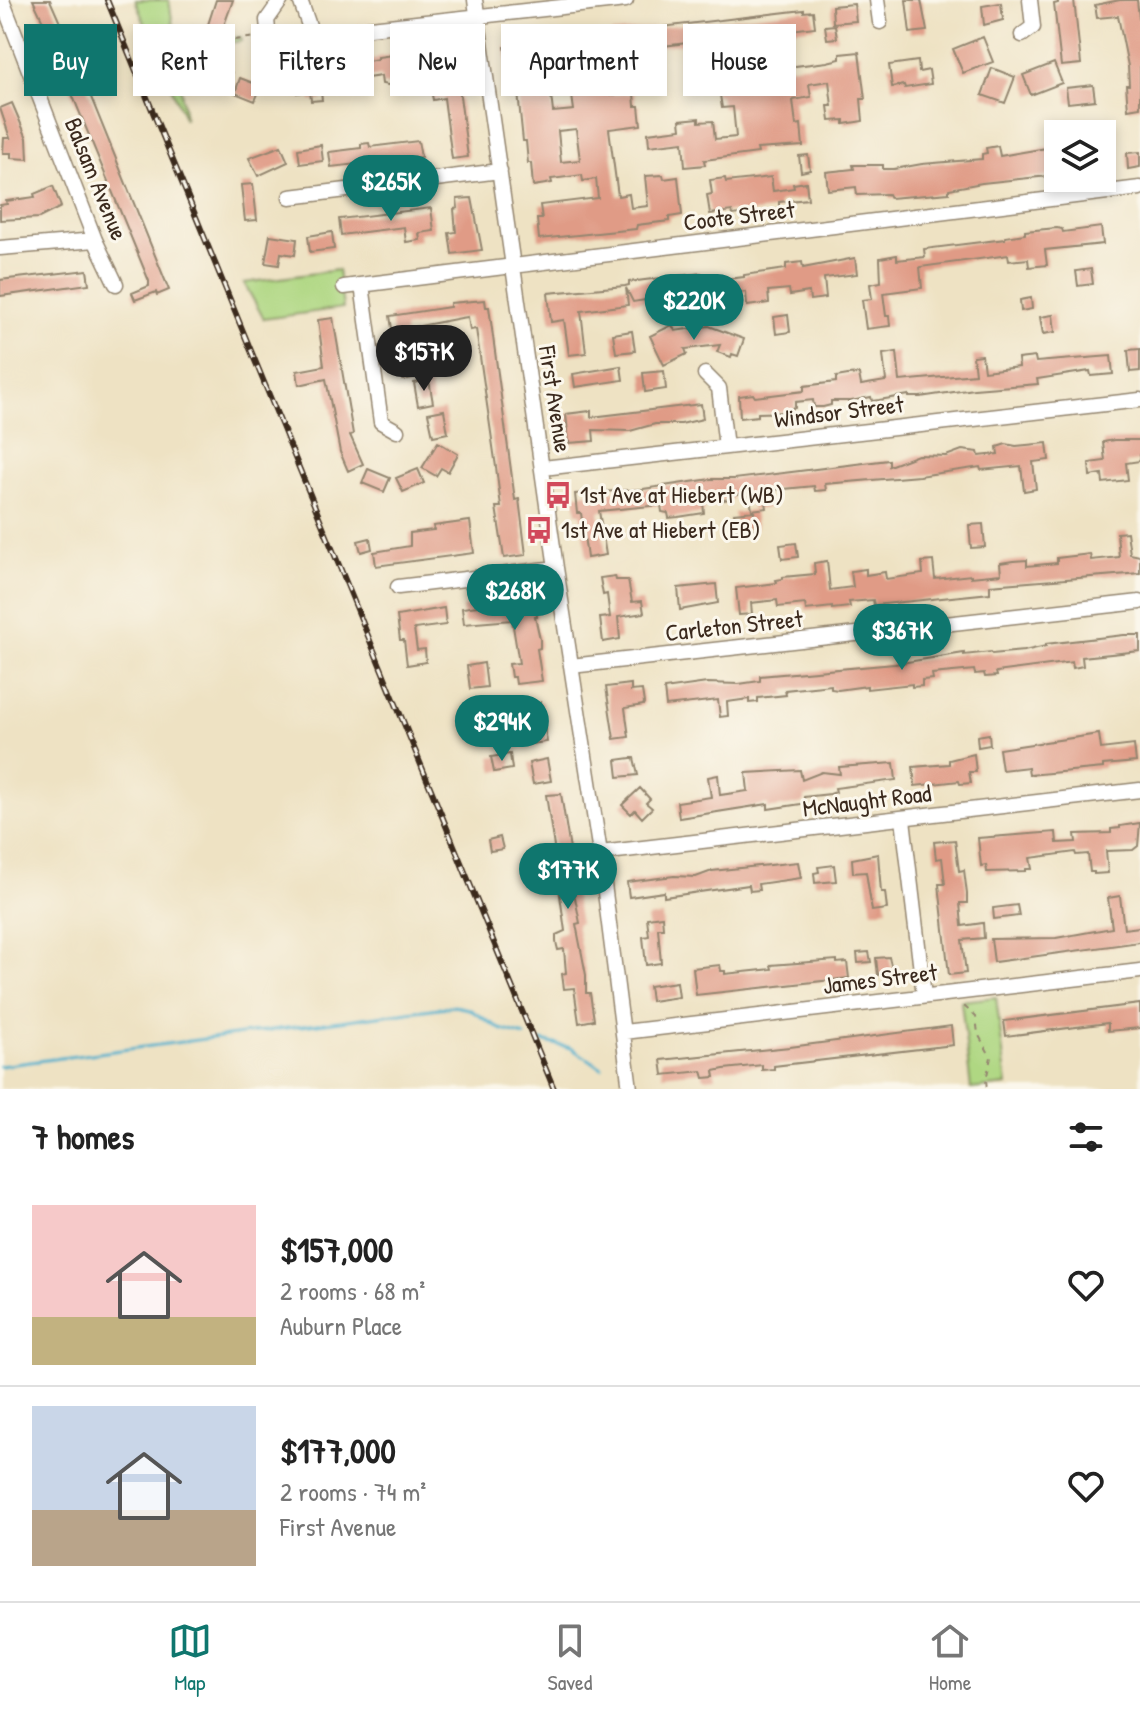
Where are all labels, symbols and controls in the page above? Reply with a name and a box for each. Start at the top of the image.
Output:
chip: Buy [24,24,117,96]
chip: Rent [133,24,235,96]
chip: Filters [251,24,374,96]
chip: New [390,24,485,96]
chip: Apartment [501,24,667,96]
chip: House [683,24,796,96]
street label: Balsam Avenue [58,113,136,245]
map controls [1044,120,1116,192]
button: layers [1044,120,1116,192]
pin: $265K [335,155,447,223]
text: $265K [361,163,421,198]
street label: Coote Street [681,192,797,238]
pin: $220K [638,274,750,342]
text: $220K [663,282,725,317]
pin: $157K [368,325,480,393]
text: $157K [394,333,454,368]
street label: First Avenue [532,342,580,455]
street label: Windsor Street [772,387,906,435]
place label: 1st Ave at Hiebert (WB) [580,478,784,510]
bus stop icon: 1st Ave at Hiebert (WB) [543,480,573,510]
place label: 1st Ave at Hiebert (EB) [561,513,760,545]
bus stop icon: 1st Ave at Hiebert (EB) [524,515,554,545]
pin: $268K [459,564,571,632]
text: $268K [485,572,545,607]
street label: Carleton Street [664,602,805,648]
pin: $367K [846,604,958,672]
text: $367K [871,612,933,647]
pin: $294K [446,695,558,763]
text: $294K [473,703,531,738]
street label: McNaught Road [801,776,933,824]
pin: $177K [512,843,624,911]
text: $177K [537,851,599,886]
street label: James Street [821,955,940,1001]
text: 7 homes [32,1114,134,1160]
icon: filters [1064,1115,1108,1159]
text: $157,000 [280,1227,393,1273]
icon: home [96,1237,192,1333]
icon: heart [1064,1263,1108,1307]
text: 2 rooms · 68 m² [280,1273,425,1308]
text: Auburn Place [280,1308,402,1343]
text: $177,000 [280,1428,396,1474]
icon: home [96,1438,192,1534]
icon: heart [1064,1464,1108,1508]
text: 2 rooms · 74 m² [280,1474,426,1509]
text: First Avenue [280,1509,396,1544]
tab: Map [168,1619,212,1697]
tab: Saved [548,1619,592,1697]
tab: Home [928,1619,972,1697]

